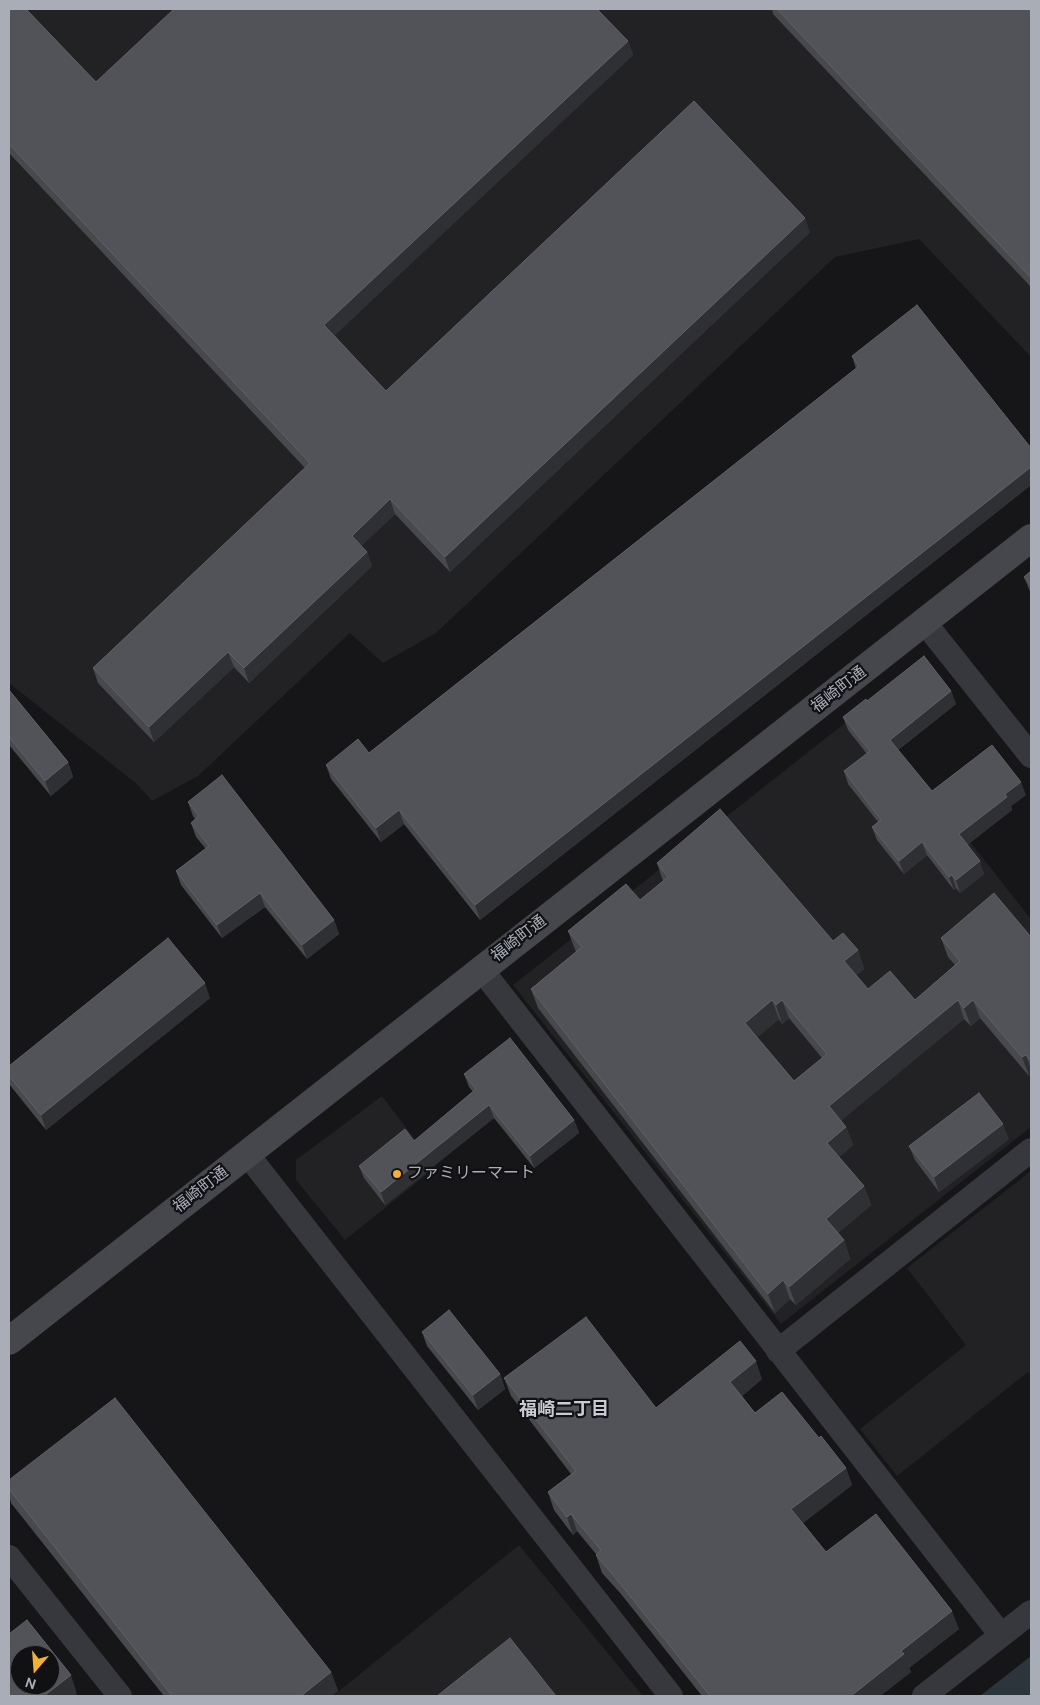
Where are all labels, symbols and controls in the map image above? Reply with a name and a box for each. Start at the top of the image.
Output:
street label: 福崎町通 [808,663,870,717]
street label: 福崎町通 [488,912,550,966]
street label: 福崎町通 [170,1163,232,1217]
place label: ファミリーマート [407,1164,535,1184]
marker: ファミリーマート [391,1168,403,1180]
district label: 福崎二丁目 [519,1399,609,1421]
north arrow [10,1645,60,1695]
text: N [23,1673,38,1693]

